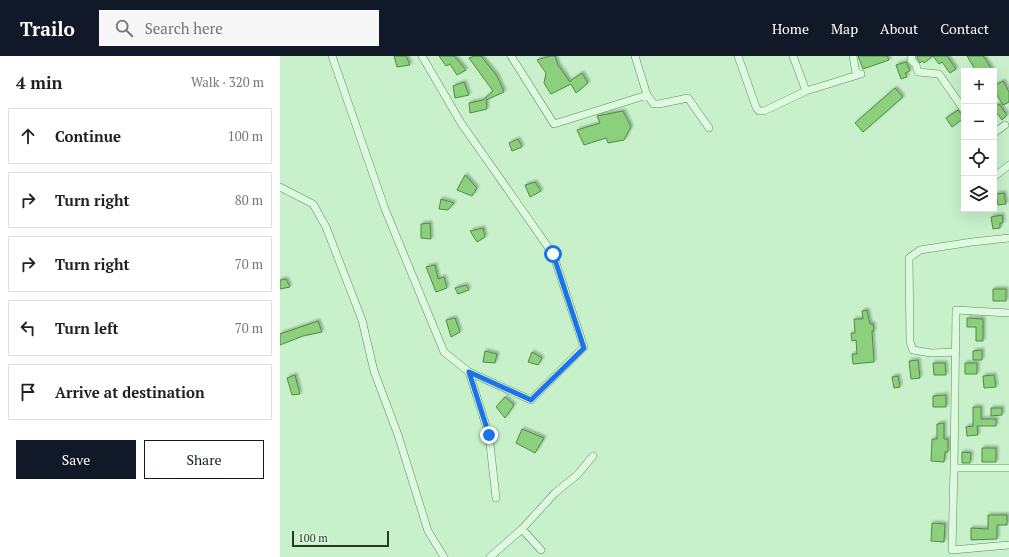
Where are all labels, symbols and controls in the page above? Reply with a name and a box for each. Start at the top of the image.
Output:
search box [99,10,379,46]
text: Trailo [20,16,75,41]
icon: search [113,17,135,39]
text: Search here [145,18,223,38]
text: Home [772,19,809,38]
text: Map [831,19,858,38]
text: About [880,19,918,38]
text: Contact [940,19,989,38]
map controls [961,68,997,212]
button: + [961,68,997,104]
text: 4 min [16,71,63,94]
text: Walk · 320 m [191,73,264,91]
button: − [961,104,997,140]
icon: ahead [17,125,39,147]
text: Continue [55,126,121,146]
text: 100 m [228,127,263,145]
button: locate [961,140,997,176]
button: layers [961,176,997,212]
icon: right [17,189,39,211]
text: Turn right [55,190,130,210]
text: 80 m [235,191,263,209]
route start [544,245,562,263]
icon: right [17,253,39,275]
text: Turn right [55,254,130,274]
text: 70 m [235,255,263,273]
icon: left [17,317,39,339]
text: Turn left [55,318,119,338]
text: 70 m [235,319,263,337]
icon: arrive [17,381,39,403]
text: Arrive at destination [55,382,205,402]
route end [480,426,498,444]
button: Save [16,440,136,479]
button: Share [144,440,264,479]
scale bar [292,529,389,548]
text: 100 m [298,531,328,545]

